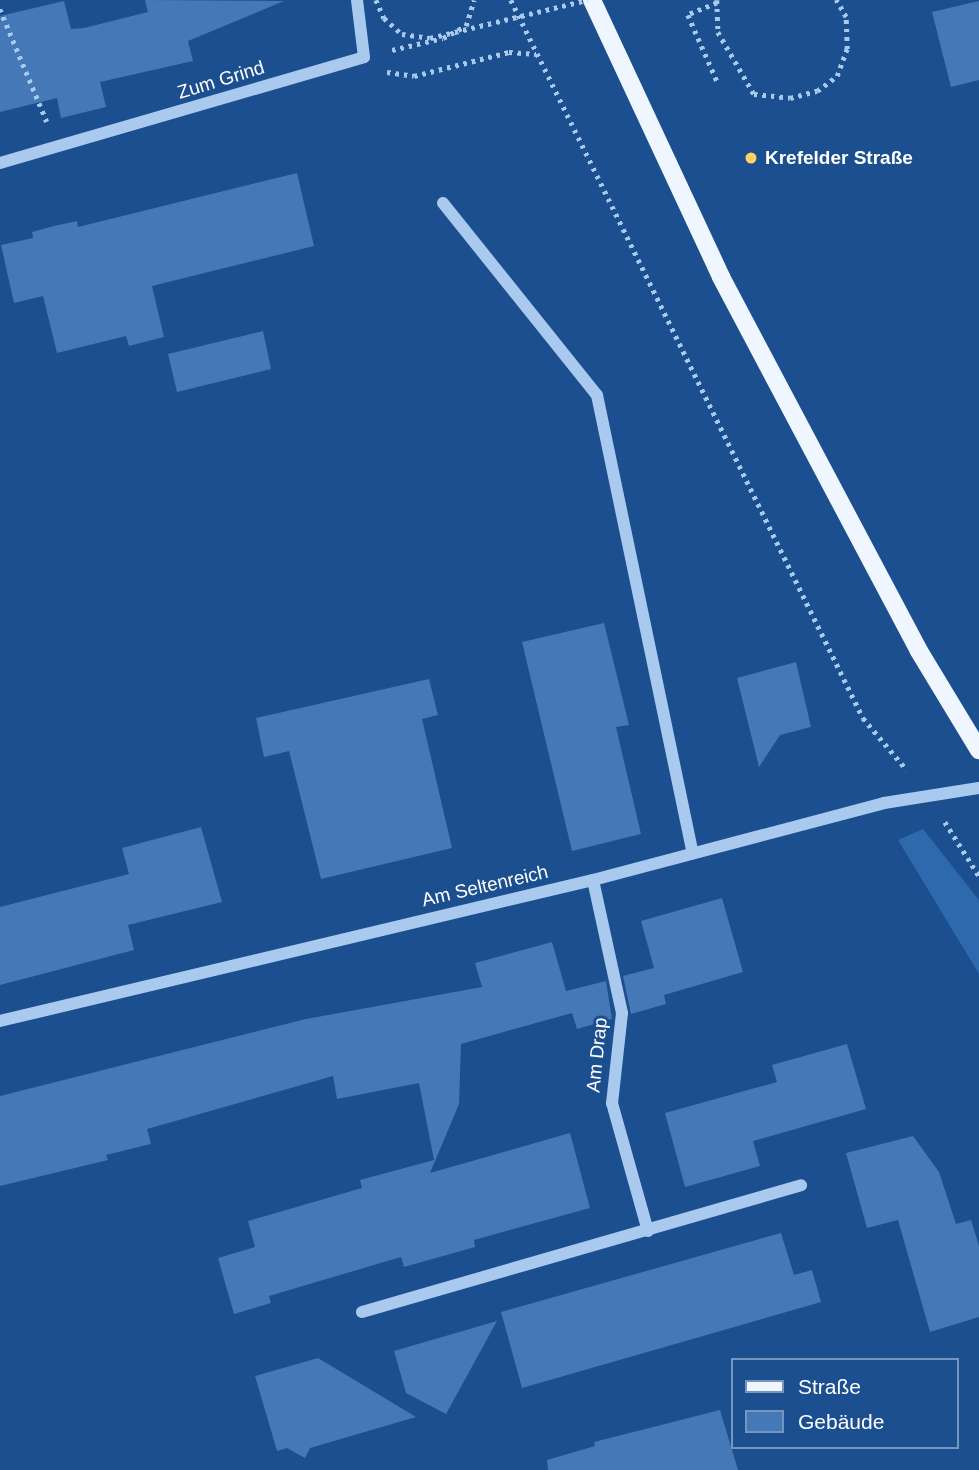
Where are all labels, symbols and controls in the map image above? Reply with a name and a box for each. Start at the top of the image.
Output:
street label: Zum Grind [175,56,267,104]
place label: Krefelder Straße [765,147,913,169]
marker: Krefelder Straße [743,150,759,166]
street label: Am Seltenreich [420,860,550,912]
street label: Am Drap [582,1017,612,1093]
legend [730,1358,958,1449]
text: Straße [798,1375,861,1398]
text: Gebäude [798,1410,884,1433]

